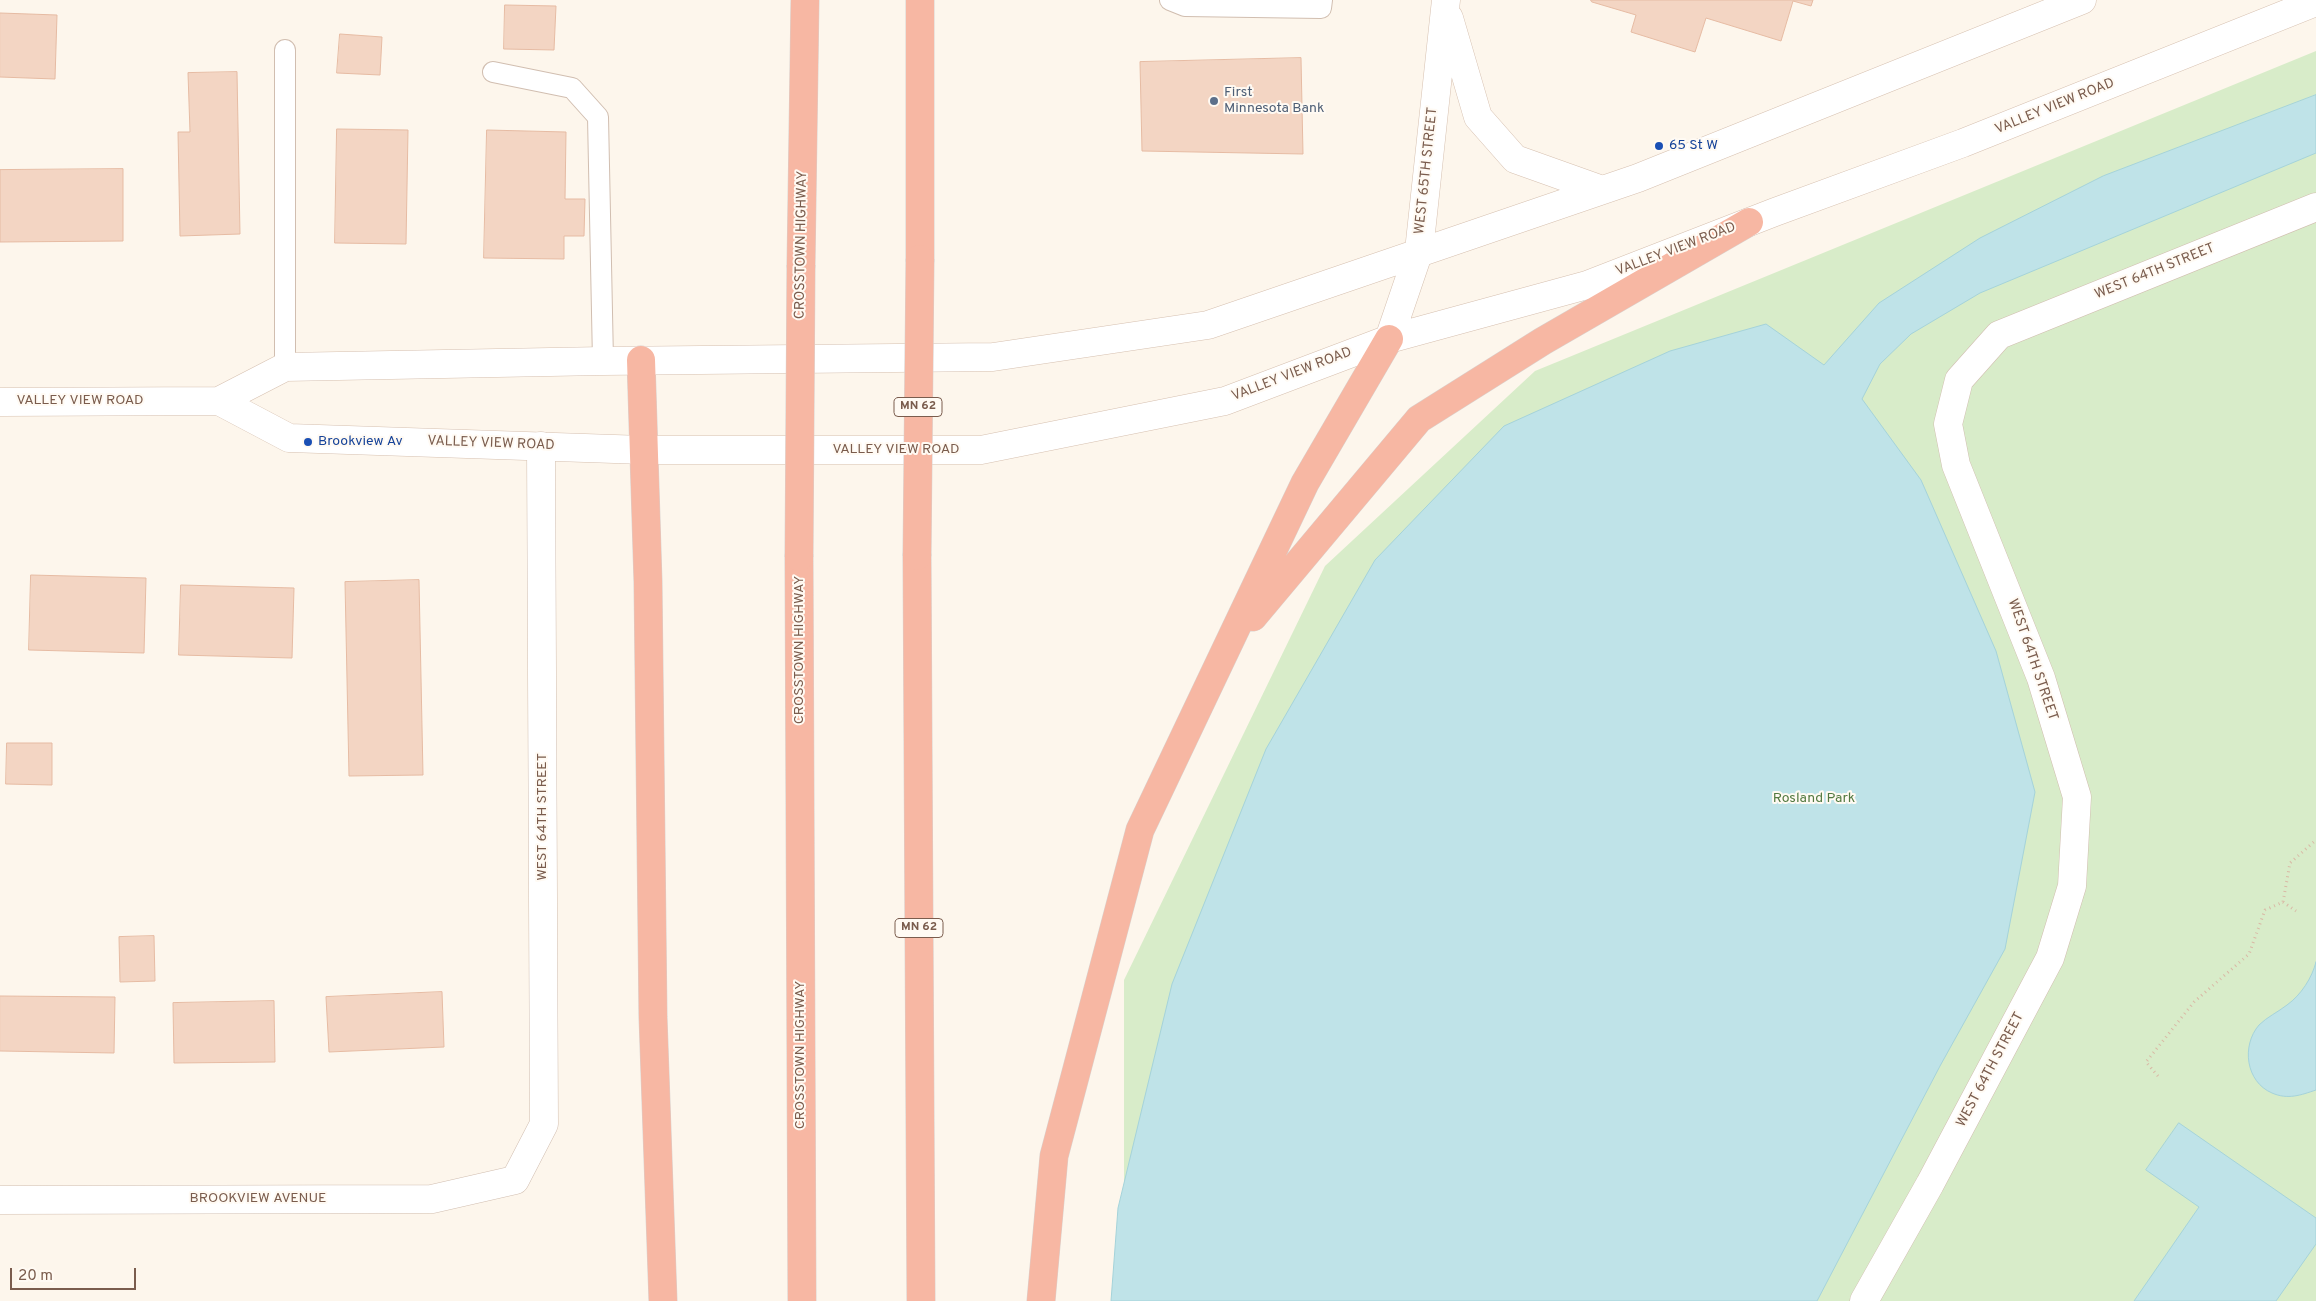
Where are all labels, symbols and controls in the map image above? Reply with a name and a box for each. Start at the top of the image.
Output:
street label: VALLEY VIEW ROAD [1993,75,2117,139]
place label: First Minnesota Bank [1224,85,1324,118]
marker: First Minnesota Bank [1208,95,1220,107]
street label: WEST 65TH STREET [1412,107,1442,235]
place label: 65 St W [1669,138,1718,154]
marker: 65 St W [1653,140,1665,152]
street label: CROSSTOWN HIGHWAY [792,171,812,319]
street label: VALLEY VIEW ROAD [1614,219,1738,281]
street label: WEST 64TH STREET [2093,240,2217,304]
street label: VALLEY VIEW ROAD [1230,344,1354,406]
street label: VALLEY VIEW ROAD [16,393,144,409]
road number: MN 62 [894,398,942,417]
street label: VALLEY VIEW ROAD [427,433,555,455]
place label: Brookview Av [318,434,403,450]
marker: Brookview Av [302,436,314,448]
street label: VALLEY VIEW ROAD [832,442,960,458]
street label: CROSSTOWN HIGHWAY [792,576,808,724]
street label: WEST 64TH STREET [2003,597,2061,723]
street label: WEST 64TH STREET [535,753,551,881]
park label: Rosland Park [1773,791,1855,807]
road number: MN 62 [895,918,943,938]
street label: CROSSTOWN HIGHWAY [793,981,809,1129]
street label: WEST 64TH STREET [1954,1010,2028,1130]
street label: BROOKVIEW AVENUE [190,1191,326,1207]
scale bar [12,1258,139,1290]
text: 20 m [18,1267,53,1286]

